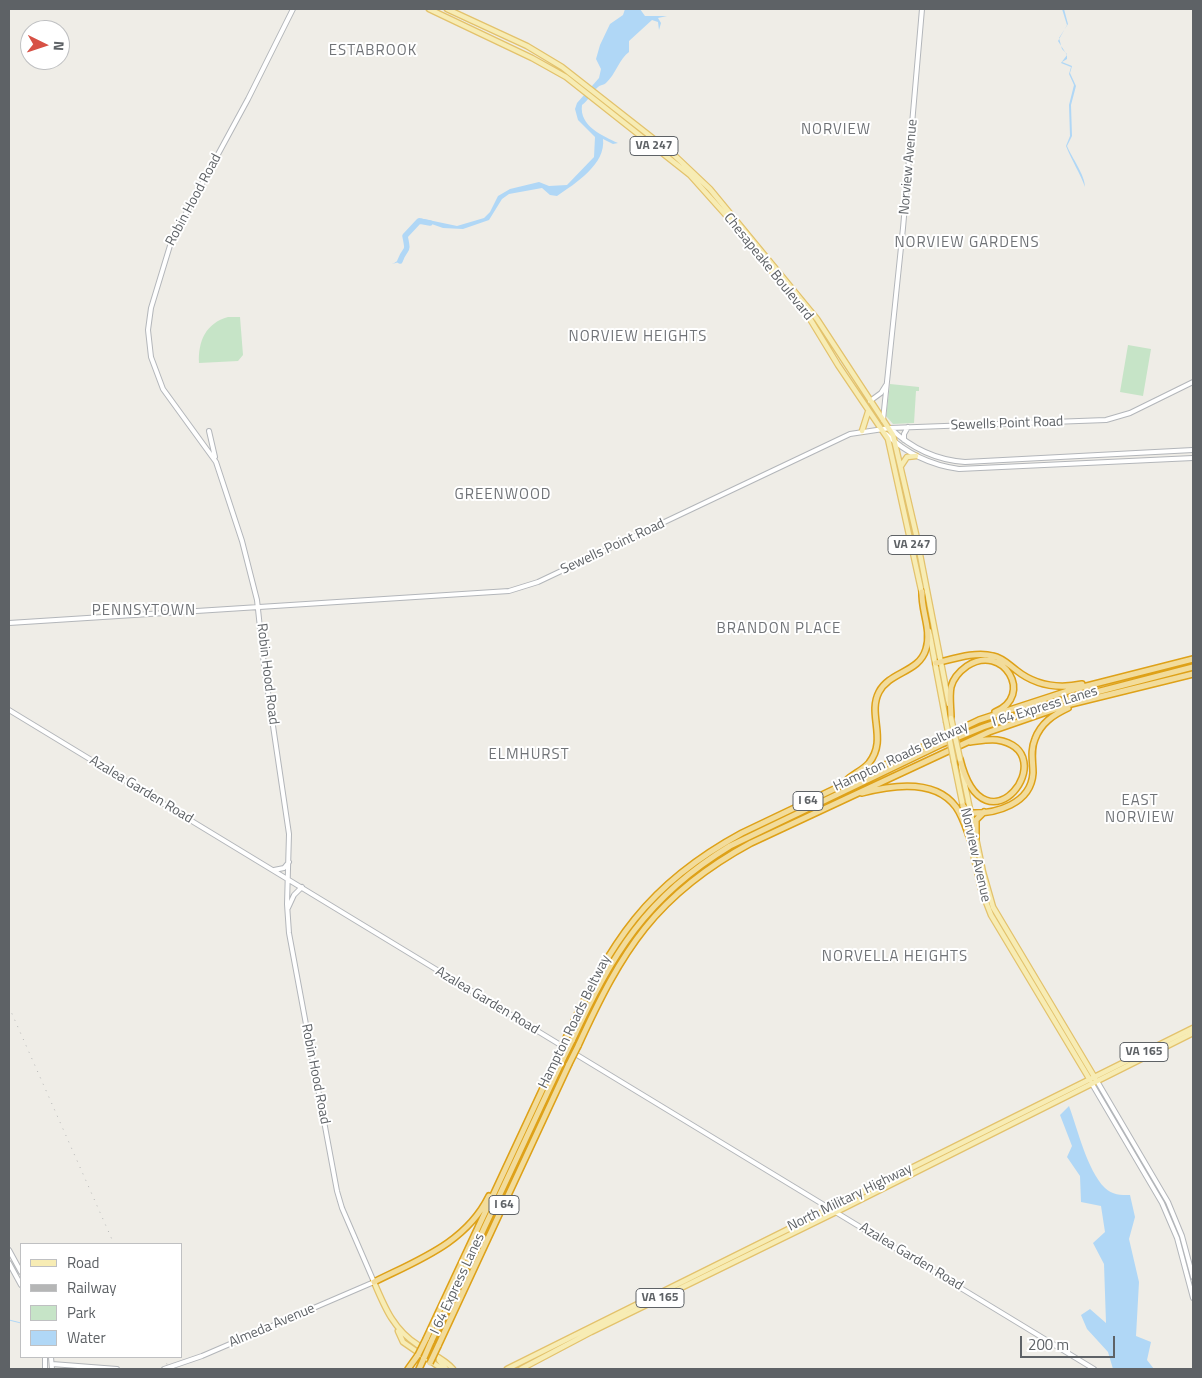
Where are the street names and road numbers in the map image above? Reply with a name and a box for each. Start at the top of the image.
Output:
street label: Norview Avenue [896,118,922,216]
road number: VA 247 [630,136,678,156]
street label: Robin Hood Road [163,151,225,249]
street label: Chesapeake Boulevard [720,210,816,324]
street label: Sewells Point Road [950,414,1064,434]
street label: Sewells Point Road [558,516,668,578]
road number: VA 247 [888,536,936,554]
street label: Robin Hood Road [252,622,282,726]
street label: I 64 Express Lanes [990,683,1100,731]
street label: Hampton Roads Beltway [831,718,971,796]
street label: Azalea Garden Road [86,752,196,828]
road number: I 64 [793,791,823,810]
street label: Norview Avenue [956,806,994,904]
street label: Hampton Roads Beltway [535,953,615,1091]
street label: Azalea Garden Road [432,963,542,1039]
street label: Robin Hood Road [297,1022,333,1126]
road number: VA 165 [1120,1042,1168,1062]
street label: North Military Highway [785,1161,915,1235]
road number: I 64 [489,1196,519,1214]
street label: Azalea Garden Road [856,1219,966,1295]
street label: I 64 Express Lanes [427,1231,489,1337]
road number: VA 165 [636,1289,684,1308]
street label: Almeda Avenue [227,1300,317,1352]

